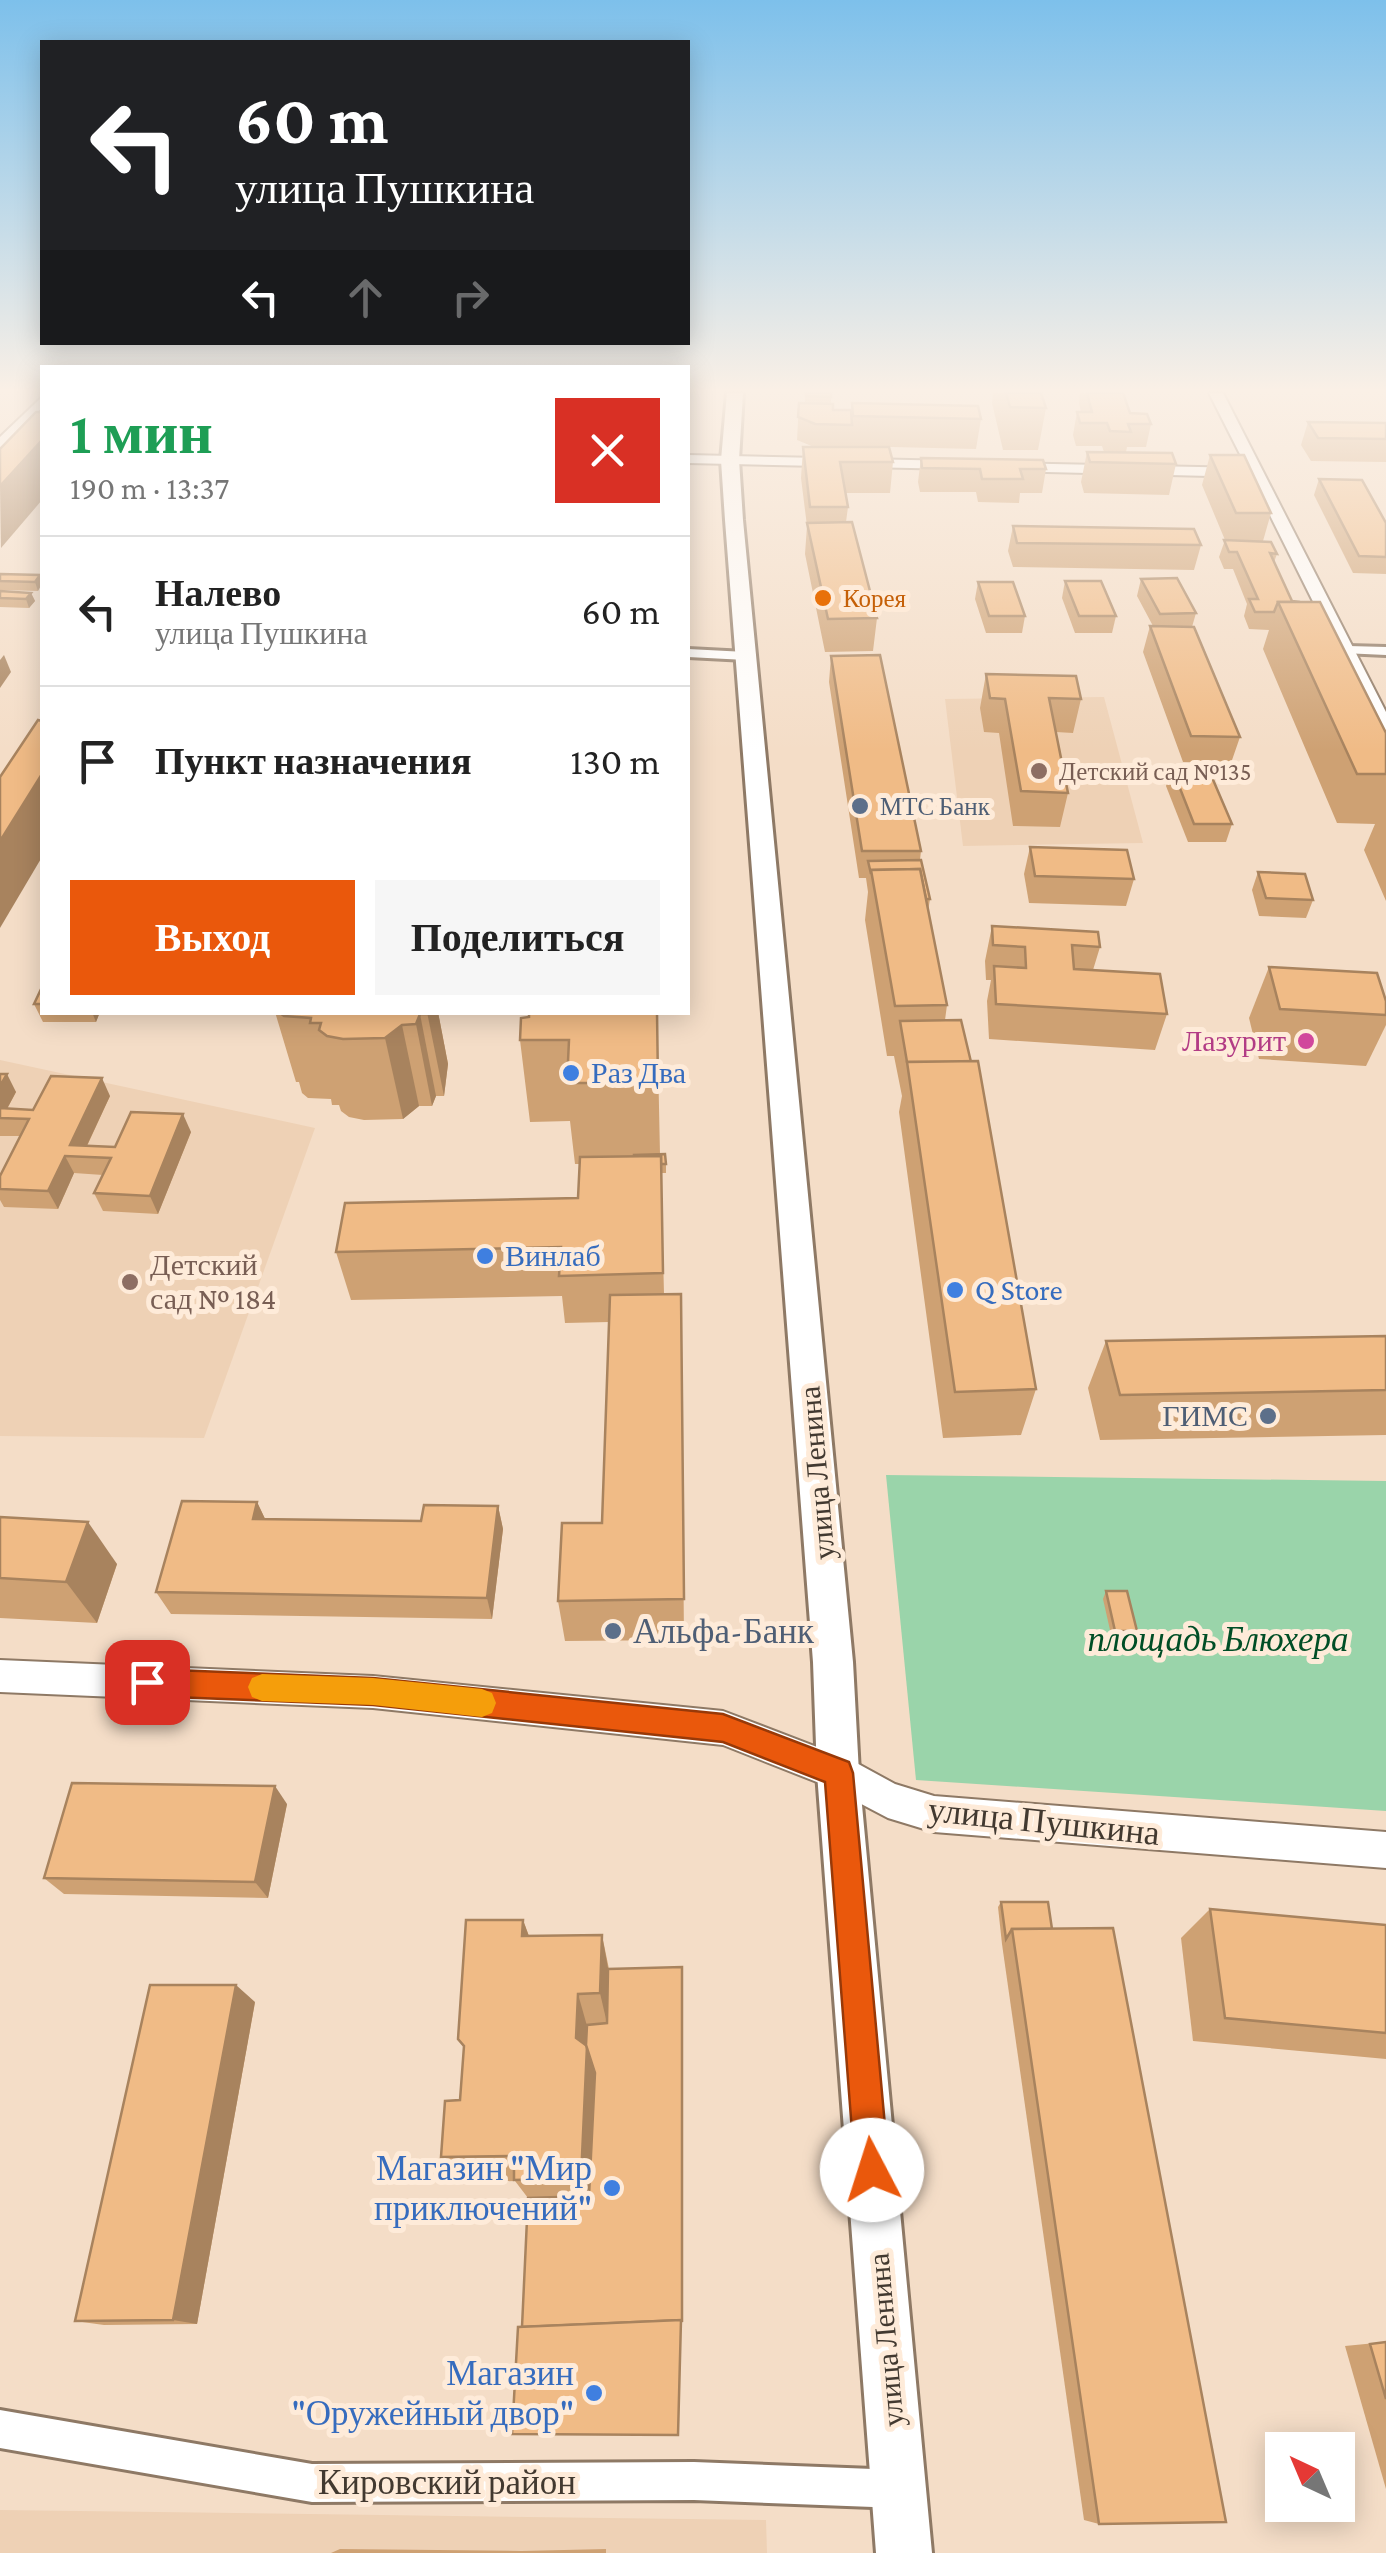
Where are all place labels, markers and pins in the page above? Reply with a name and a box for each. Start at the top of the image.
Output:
place label: Корея [843,585,907,612]
marker: Корея [812,587,834,609]
place label: Детский сад №135 [1059,758,1251,785]
marker: Детский сад №135 [1028,760,1050,782]
place label: МТС Банк [880,793,991,820]
marker: МТС Банк [849,795,871,817]
place label: Лазурит [1182,1024,1286,1057]
marker: Лазурит [1295,1030,1317,1052]
place label: Раз Два [591,1056,686,1089]
marker: Раз Два [560,1062,582,1084]
place label: Винлаб [505,1239,601,1272]
marker: Винлаб [474,1245,496,1267]
place label: Детский сад № 184 [150,1248,276,1315]
marker: Детский сад № 184 [119,1271,141,1293]
place label: Q Store [975,1273,1063,1306]
marker: Q Store [944,1279,966,1301]
place label: ГИМС [1162,1399,1248,1432]
marker: ГИМС [1257,1405,1279,1427]
place label: Альфа-Банк [633,1612,815,1651]
marker: Альфа-Банк [602,1620,624,1642]
pin [105,1640,190,1725]
place label: Магазин "Мир приключений" [374,2149,592,2228]
marker: Магазин "Мир приключений" [601,2177,623,2199]
place label: Магазин "Оружейный двор" [291,2354,574,2433]
marker: Магазин "Оружейный двор" [583,2382,605,2404]

